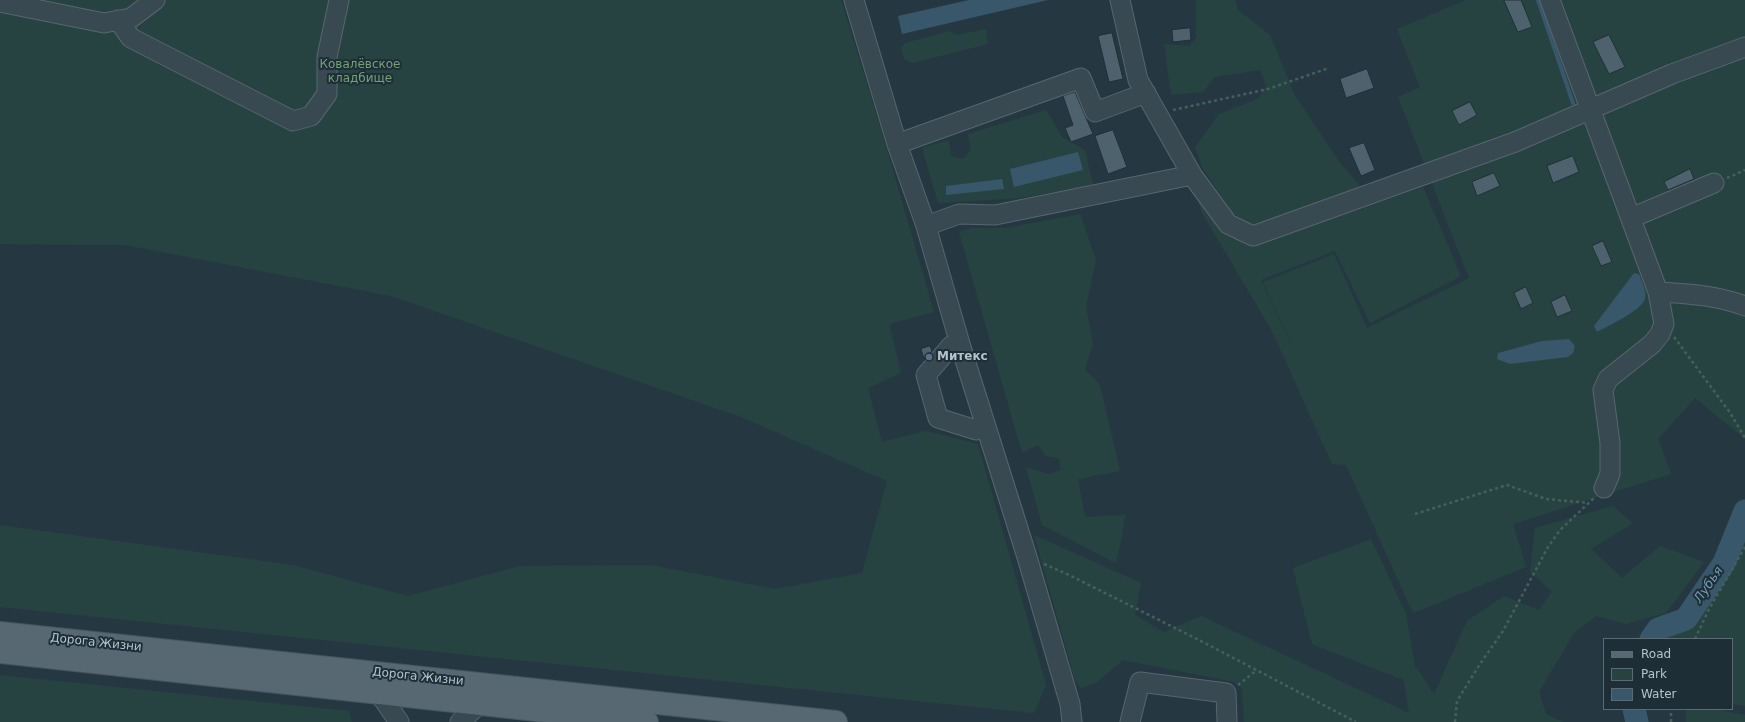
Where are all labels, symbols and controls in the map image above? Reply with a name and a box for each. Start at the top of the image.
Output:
park label: Ковалёвское кладбище [320,58,400,86]
place label: Митекс [937,350,988,364]
marker: Митекс [924,352,934,362]
water label: Лубья [1691,564,1727,606]
street label: Дорога Жизни [50,631,142,655]
legend [1603,638,1733,710]
text: Road [1641,647,1671,661]
street label: Дорога Жизни [372,665,464,689]
text: Park [1641,667,1667,681]
text: Water [1641,687,1676,701]

